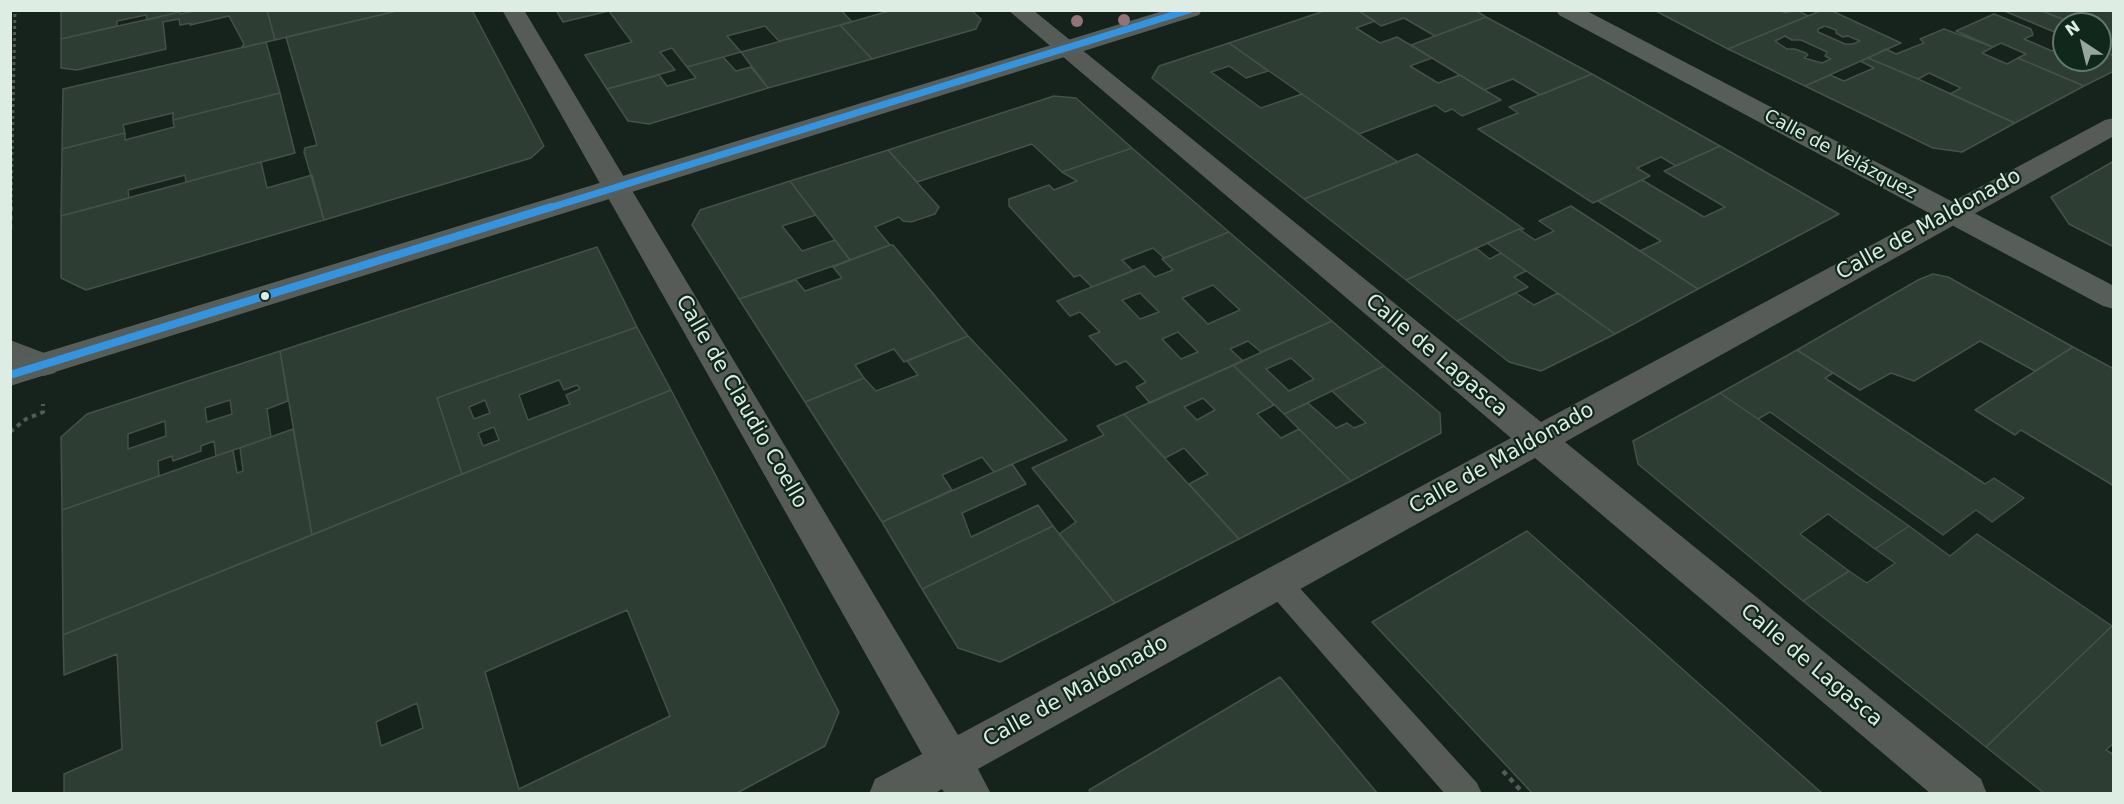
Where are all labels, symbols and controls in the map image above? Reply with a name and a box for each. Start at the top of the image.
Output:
north arrow [2052,12,2112,72]
text: N [2062,17,2083,40]
street label: Calle de Velázquez [1760,106,1920,204]
street label: Calle de Maldonado [1832,164,2026,286]
street label: Calle de Lagasca [1360,289,1512,423]
unlabelled marker [259,290,271,302]
street label: Calle de Claudio Coello [670,291,812,513]
street label: Calle de Maldonado [1405,398,1599,520]
street label: Calle de Lagasca [1735,599,1887,733]
street label: Calle de Maldonado [979,631,1173,753]

